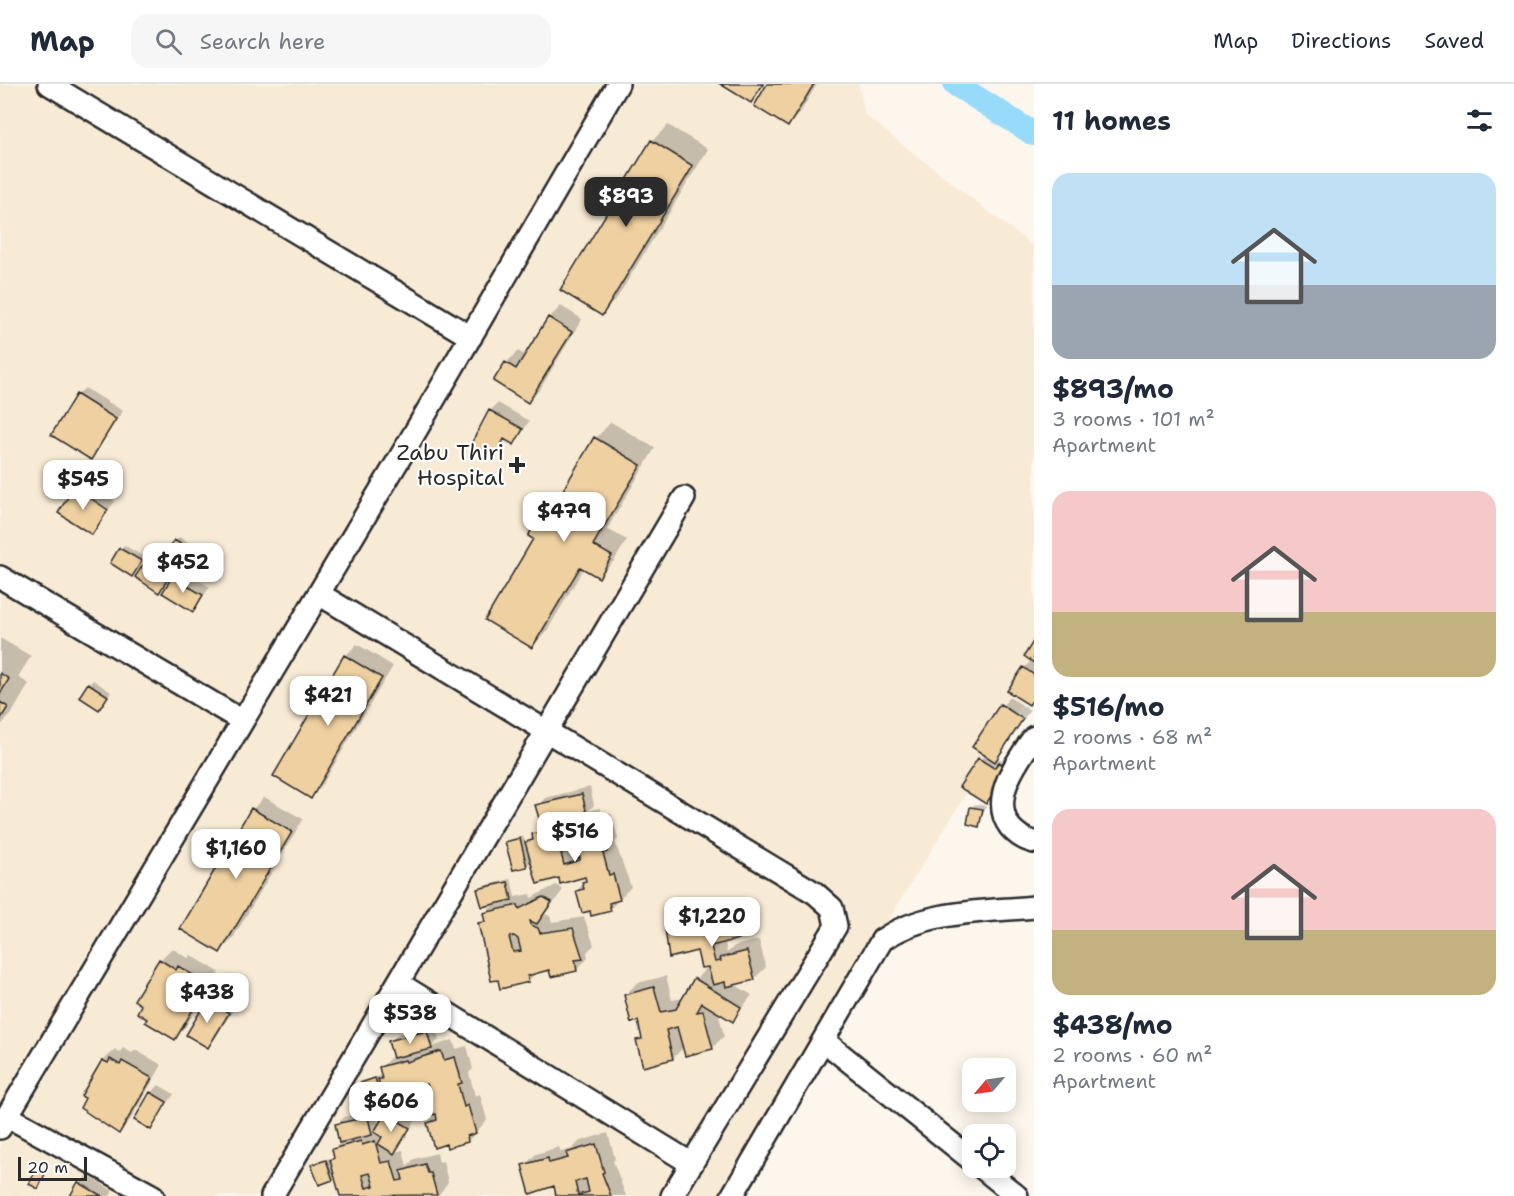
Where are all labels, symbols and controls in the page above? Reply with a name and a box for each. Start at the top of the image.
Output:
search box [131,14,551,68]
text: Map [30,22,95,60]
icon: search [152,25,185,58]
text: Search here [200,27,325,56]
text: Map [1213,27,1258,55]
text: Directions [1291,27,1391,55]
text: Saved [1424,27,1484,55]
text: 11 homes [1052,103,1171,138]
icon: filters [1463,104,1496,137]
pin: $893 [590,177,662,228]
text: $893 [598,183,654,209]
icon: home [1220,212,1328,320]
text: $893/mo [1052,371,1174,406]
text: 3 rooms · 101 m² [1052,406,1215,432]
text: Apartment [1052,432,1156,458]
place label: Zabu Thiri Hospital [397,438,504,492]
marker: Zabu Thiri Hospital [508,456,526,474]
pin: $545 [47,460,119,511]
text: $545 [57,466,109,492]
pin: $479 [528,492,600,543]
text: $479 [537,498,591,524]
icon: home [1220,530,1328,638]
pin: $452 [147,543,219,594]
text: $452 [157,549,209,575]
pin: $421 [292,676,364,727]
text: $421 [304,682,352,708]
text: $516/mo [1052,689,1165,724]
text: 2 rooms · 68 m² [1052,724,1212,750]
text: Apartment [1052,750,1156,776]
pin: $516 [539,812,611,863]
text: $516 [551,818,599,844]
pin: $1,160 [187,829,285,880]
text: $1,160 [205,835,267,861]
icon: home [1220,848,1328,956]
pin: $1,220 [663,897,761,948]
text: $1,220 [678,903,746,929]
pin: $438 [171,973,243,1024]
text: $438 [180,979,234,1005]
pin: $538 [374,994,446,1045]
text: $538 [383,1000,437,1026]
text: $438/mo [1052,1007,1173,1042]
text: 2 rooms · 60 m² [1052,1042,1212,1068]
north arrow [962,1058,1016,1112]
map controls [962,1058,1016,1178]
text: Apartment [1052,1068,1156,1094]
pin: $606 [355,1082,427,1133]
text: $606 [363,1088,419,1114]
button: locate [962,1124,1016,1178]
scale bar [18,1154,87,1182]
text: 20 m [27,1157,68,1178]

